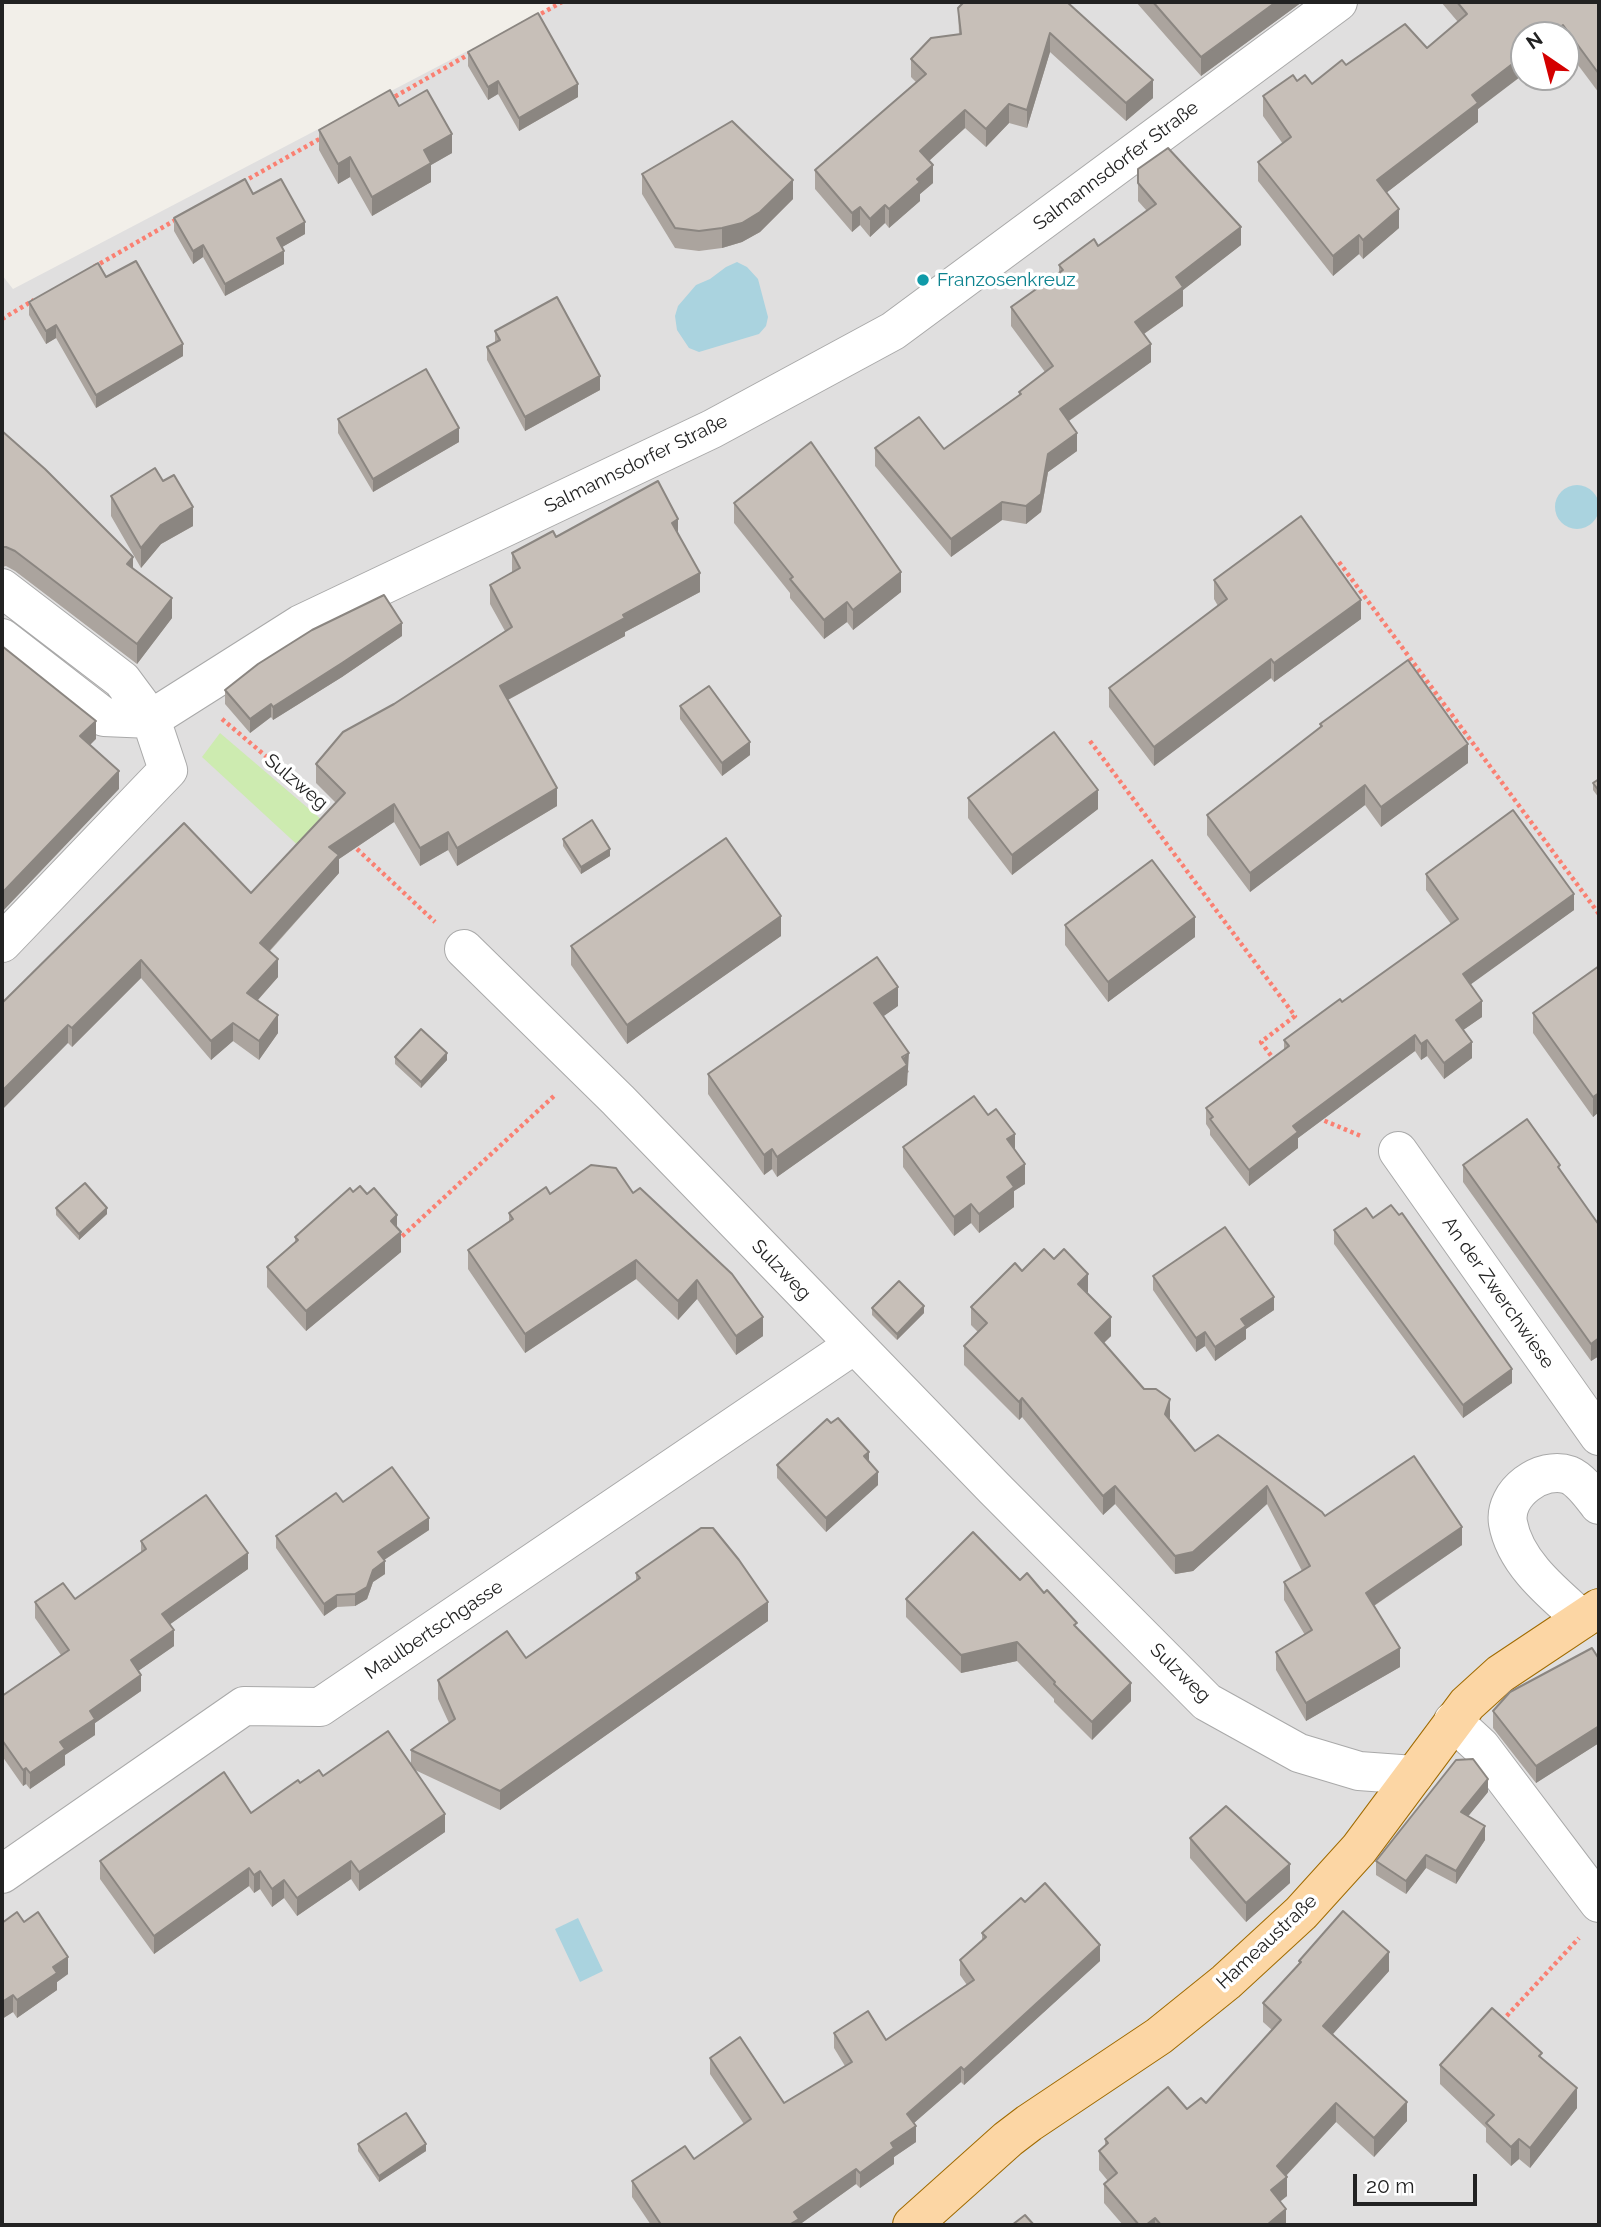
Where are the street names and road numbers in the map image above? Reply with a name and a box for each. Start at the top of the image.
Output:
street label: Salmannsdorfer Straße [1029,96,1203,236]
street label: Salmannsdorfer Straße [541,410,731,518]
street label: Sulzweg [260,749,332,815]
street label: An der Zwerchwiese [1437,1213,1559,1373]
street label: Sulzweg [747,1235,815,1305]
street label: Maulbertschgasse [361,1575,507,1685]
street label: Sulzweg [1145,1639,1215,1707]
street label: Hameaustraße [1212,1890,1322,1994]

